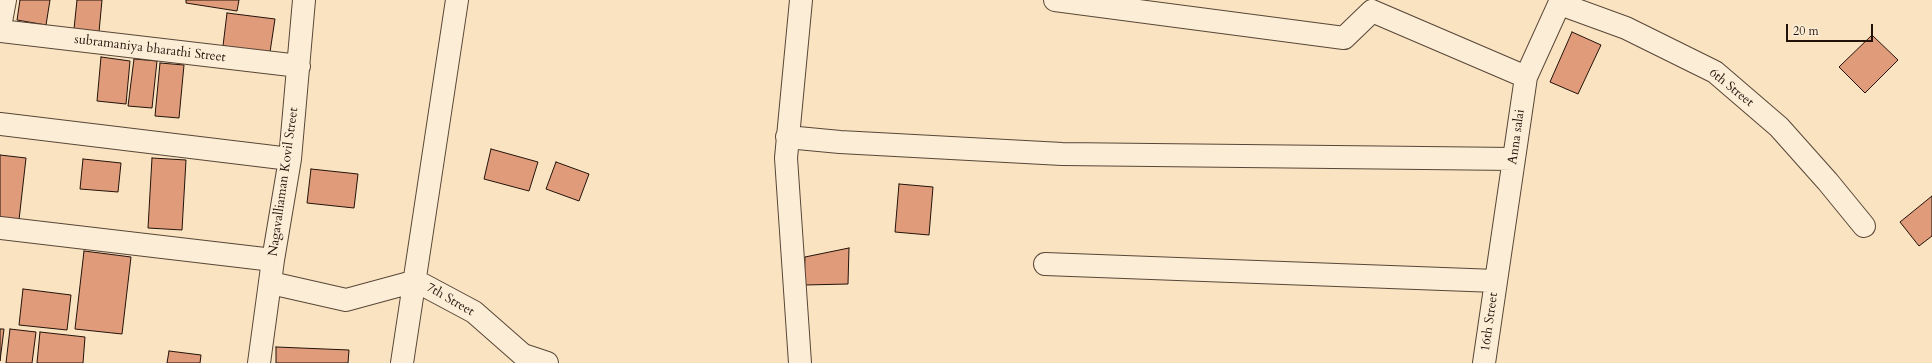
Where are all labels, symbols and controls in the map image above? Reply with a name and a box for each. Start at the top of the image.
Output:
scale bar [1788,16,1875,42]
text: 20 m [1793,23,1819,39]
street label: subramaniya bharathi Street [74,32,226,66]
street label: 6th Street [1706,65,1756,111]
street label: Nagavalliaman Kovil Street [266,107,302,257]
street label: Anna salai [1505,108,1529,166]
street label: 7th Street [423,280,477,320]
street label: 16th Street [1478,292,1502,352]

